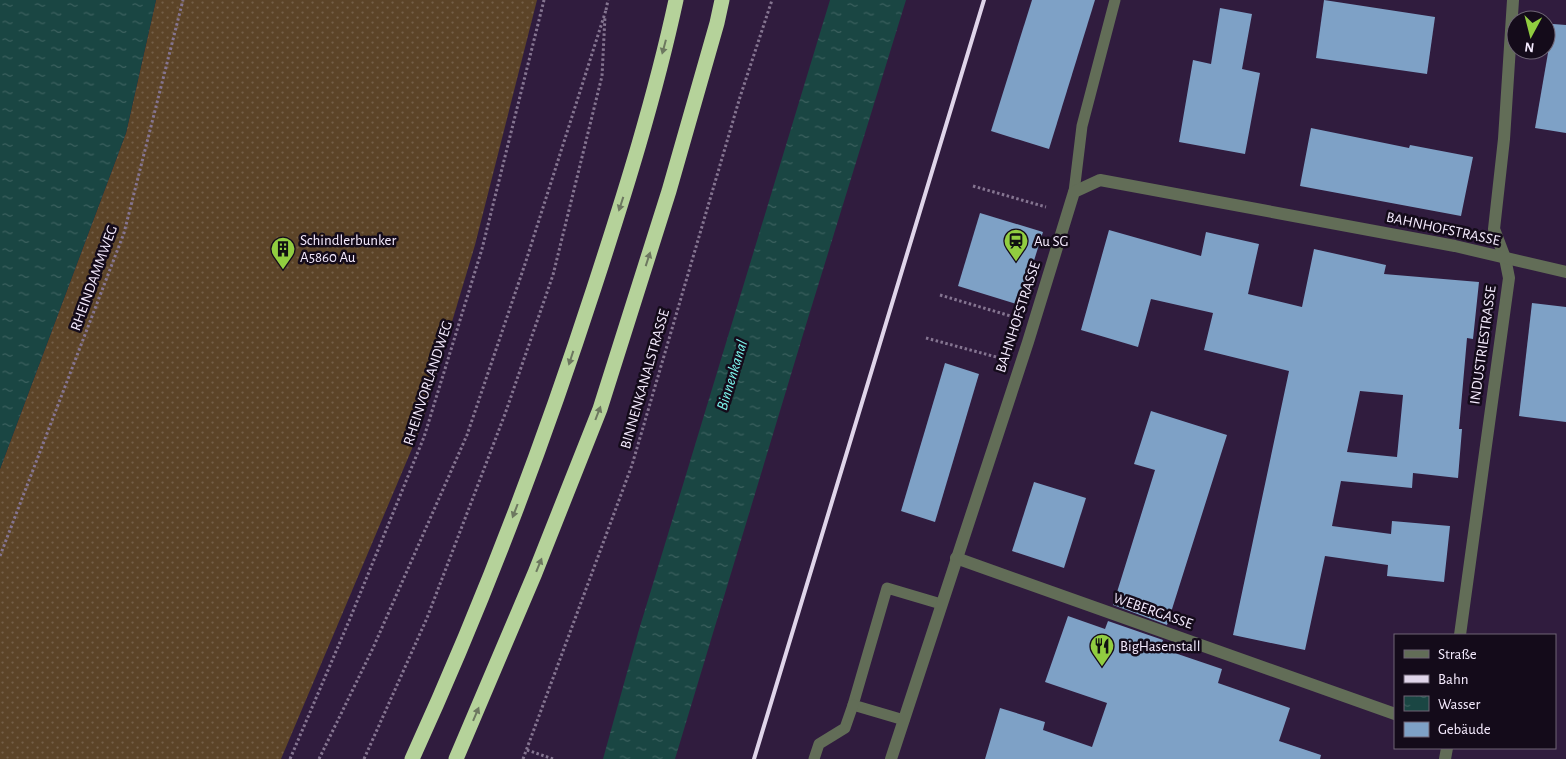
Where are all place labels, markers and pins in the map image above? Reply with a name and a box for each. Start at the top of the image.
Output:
station icon: Au SG [1003,228,1029,262]
place label: Schindlerbunker A5860 Au [300,233,396,265]
place label: Au SG [1034,234,1069,249]
building icon: Schindlerbunker A5860 Au [270,236,296,270]
restaurant icon: BigHasenstall [1089,633,1115,667]
place label: BigHasenstall [1120,639,1200,654]

